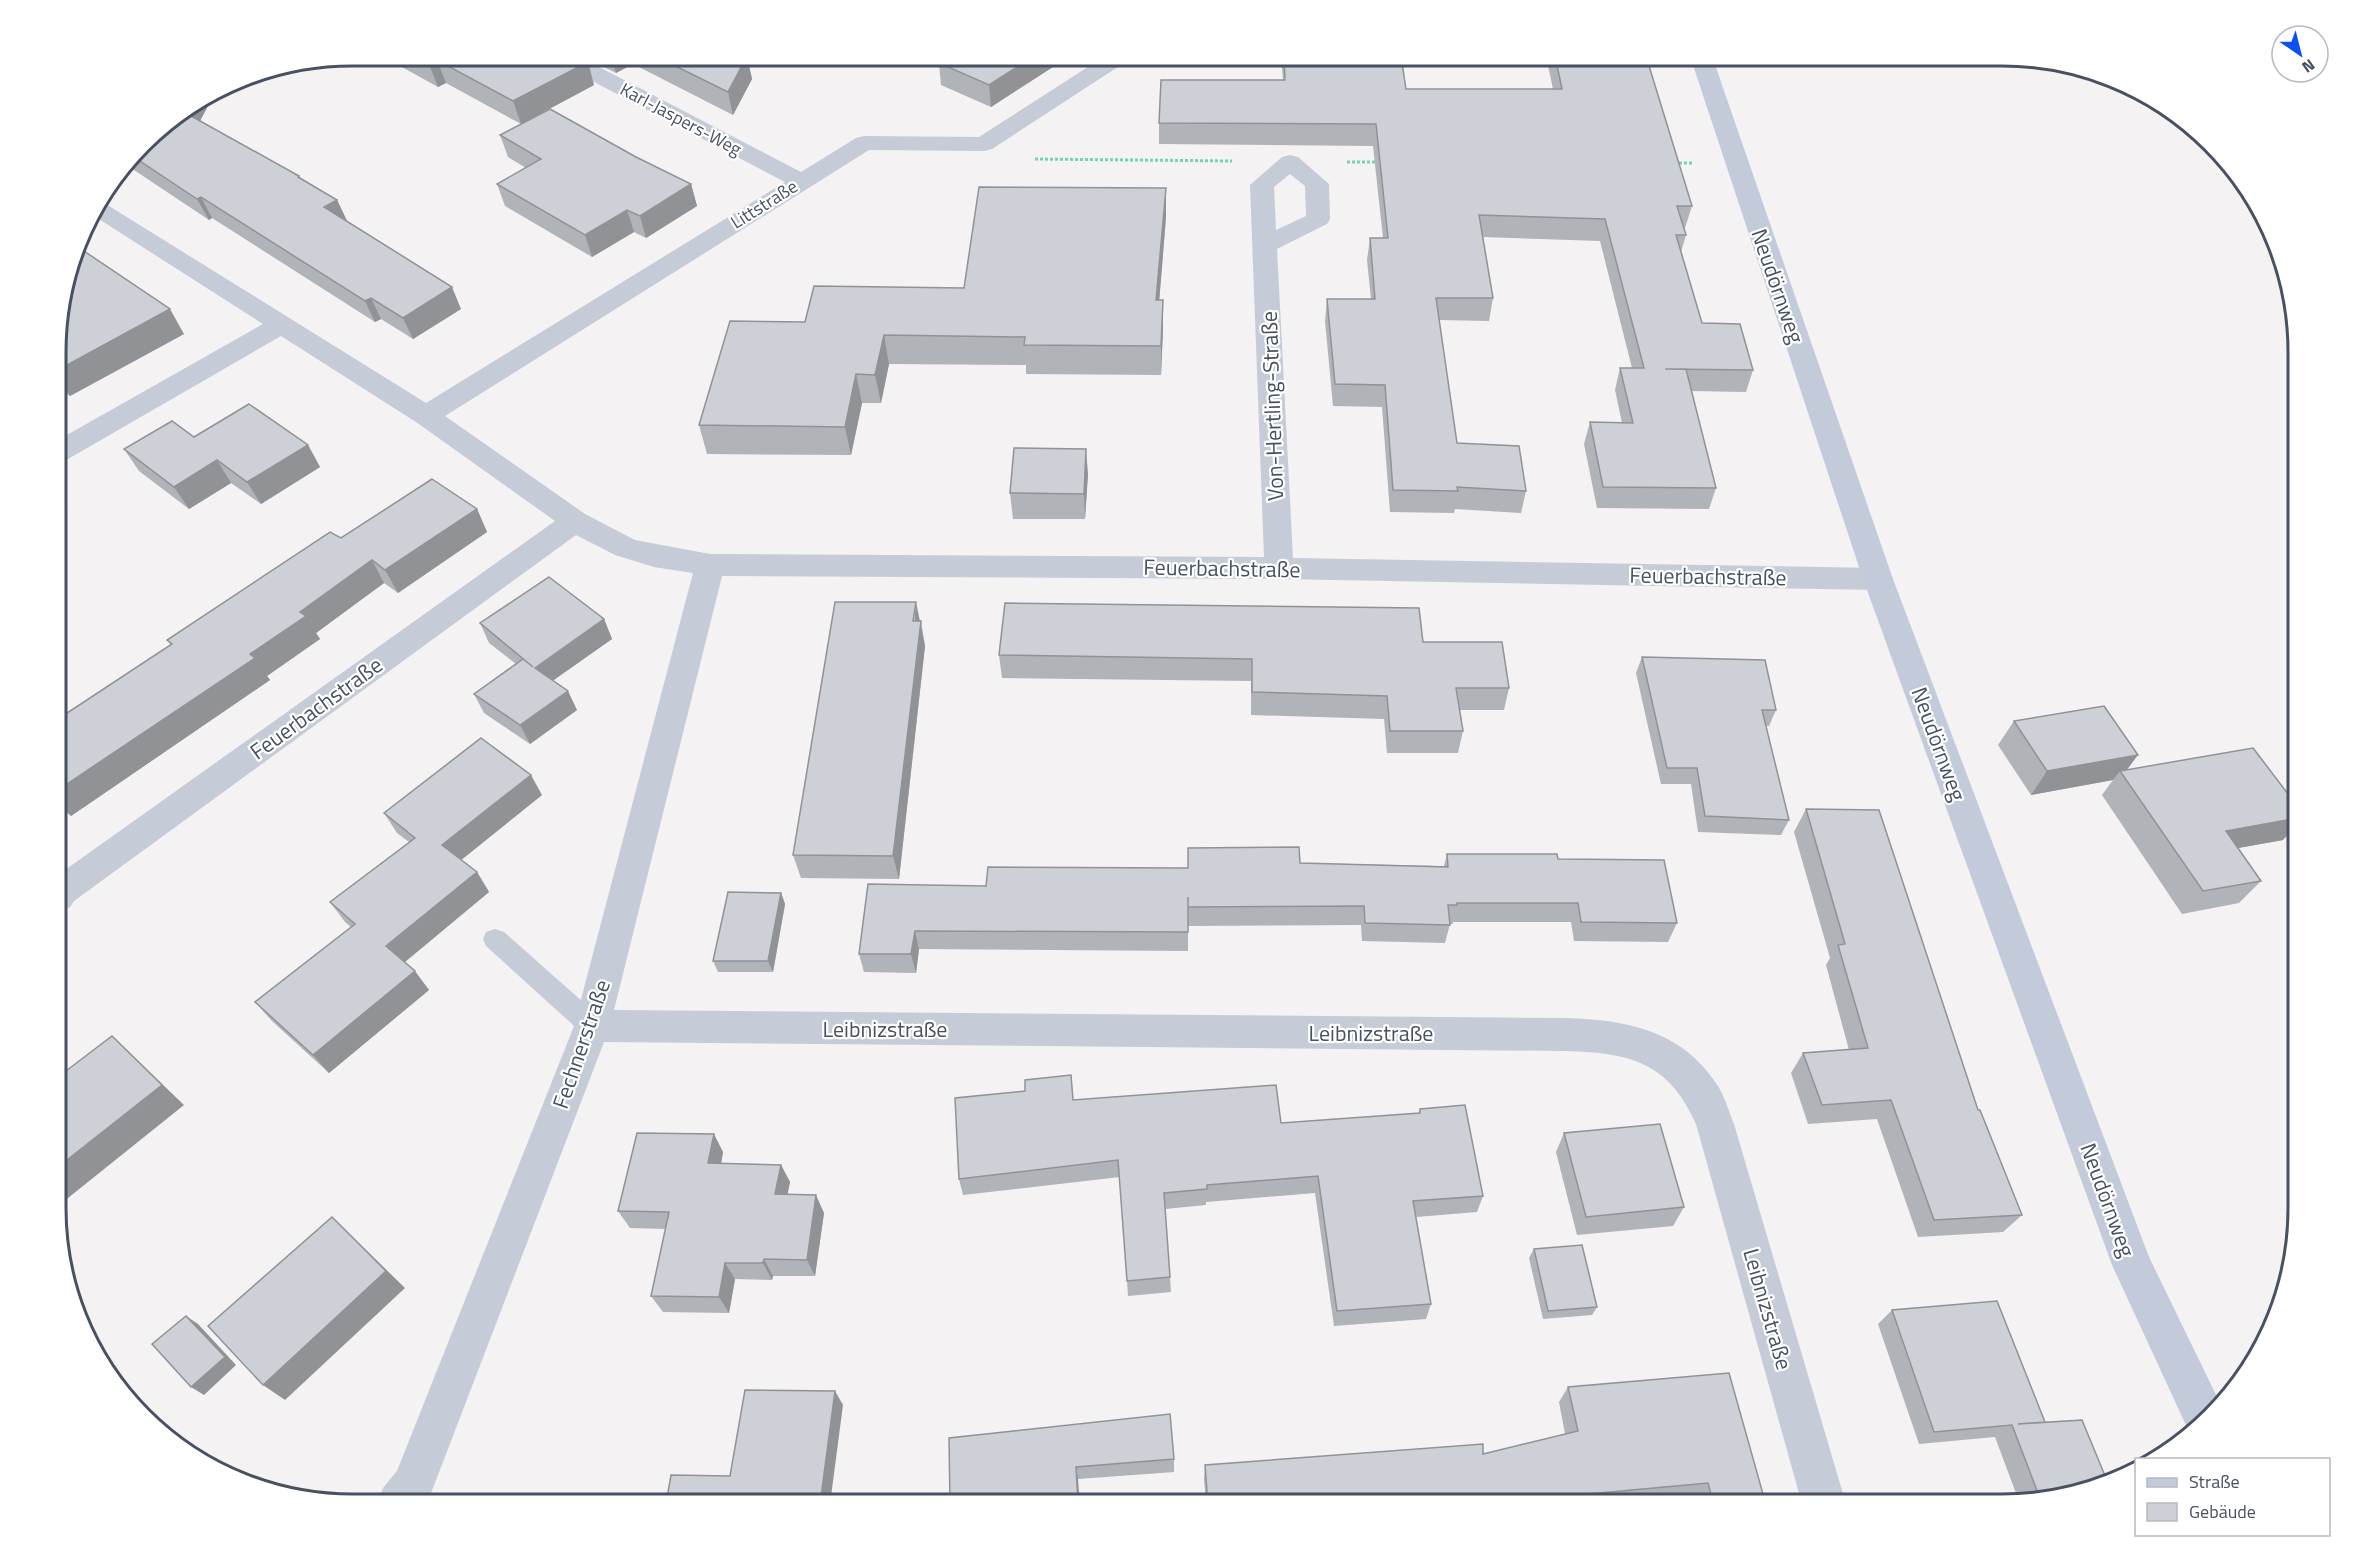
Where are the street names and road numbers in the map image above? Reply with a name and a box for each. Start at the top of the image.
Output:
street label: Karl-Jaspers-Weg [615,76,747,162]
street label: Littstraße [725,173,803,235]
street label: Neudörnweg [1743,224,1813,348]
street label: Von-Hertling-Straße [1252,310,1292,502]
street label: Feuerbachstraße [1143,550,1301,586]
street label: Feuerbachstraße [1629,558,1787,594]
street label: Feuerbachstraße [242,648,390,768]
street label: Neudörnweg [1903,682,1975,806]
street label: Fechnerstraße [543,975,619,1113]
street label: Leibnizstraße [823,1012,947,1046]
street label: Leibnizstraße [1309,1016,1433,1050]
street label: Neudörnweg [2072,1138,2144,1262]
street label: Leibnizstraße [1734,1244,1802,1374]

